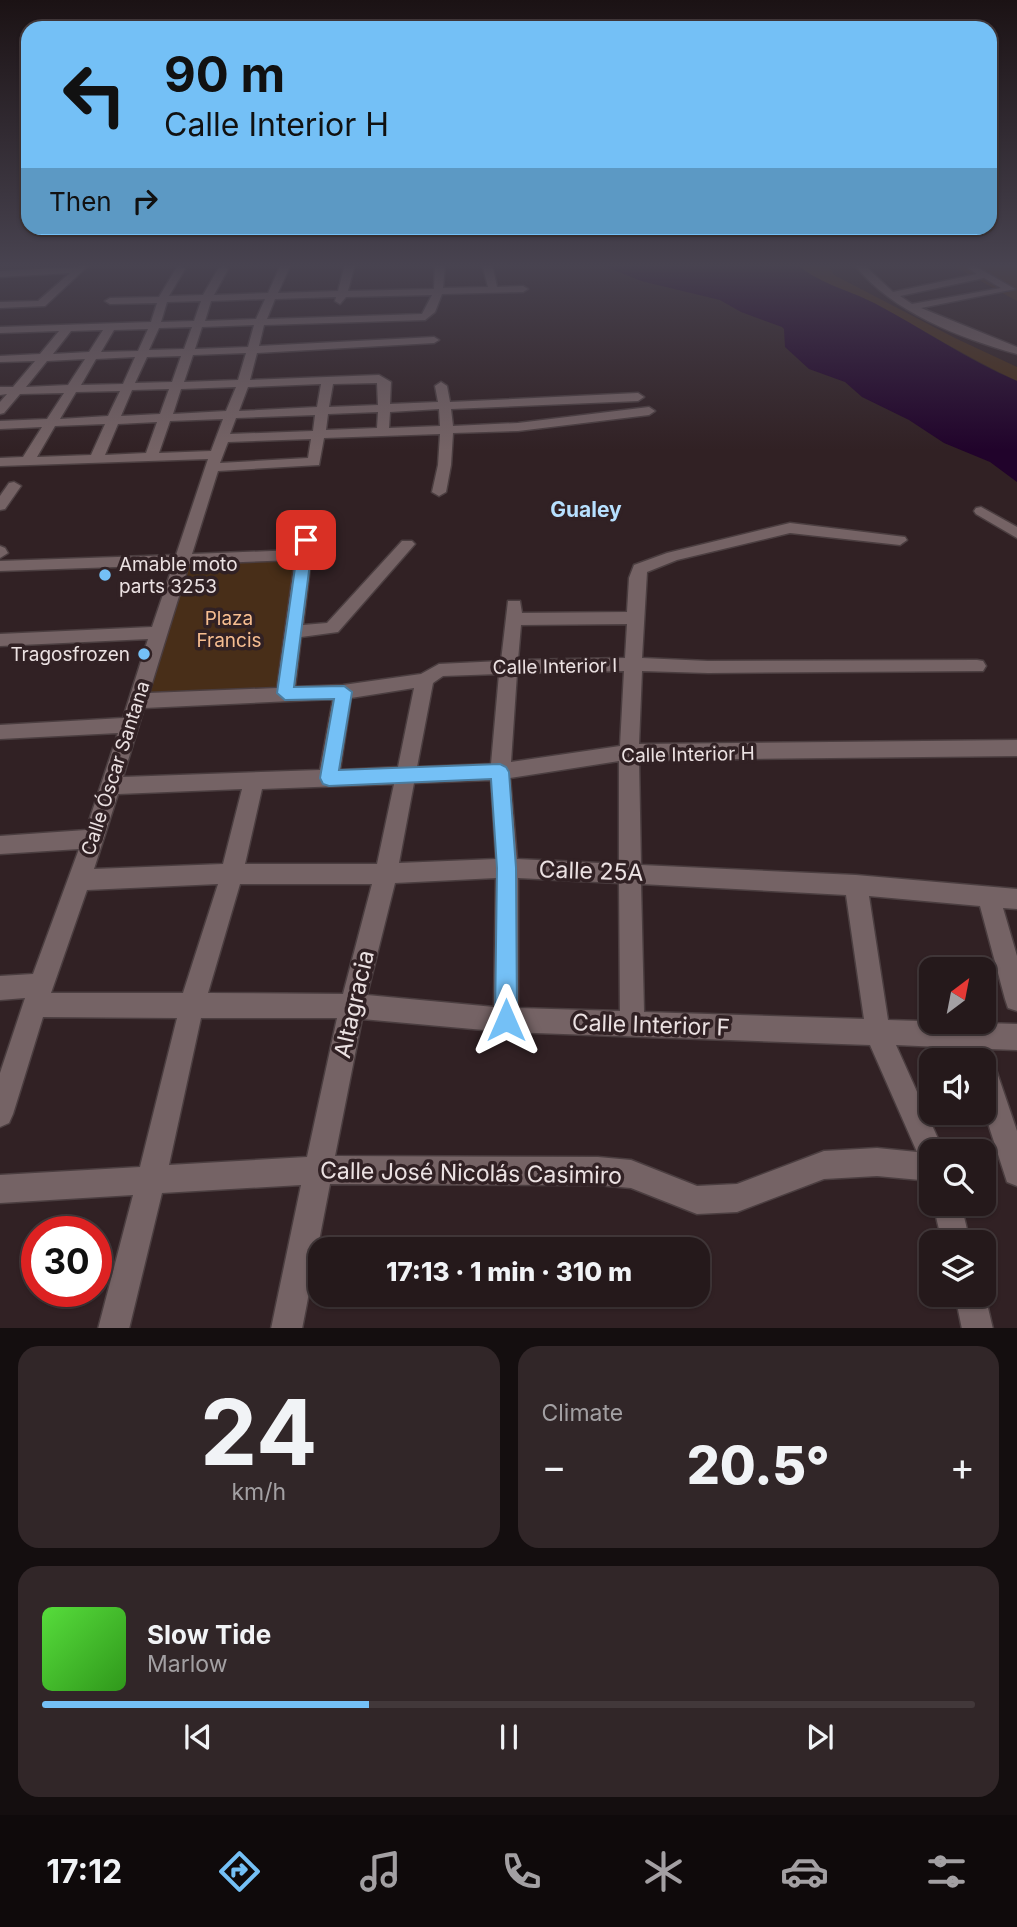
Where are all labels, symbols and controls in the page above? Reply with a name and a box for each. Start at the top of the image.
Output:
text: 90 m [164,45,285,104]
icon: left [49,49,140,140]
text: Calle Interior H [164,105,389,144]
icon: right [126,182,164,220]
text: Then [49,186,112,217]
district label: Gualey [550,497,622,522]
pin [276,510,336,570]
icon: arrive [287,521,325,559]
place label: Amable moto parts 3253 [119,553,238,598]
marker: Amable moto parts 3253 [97,567,113,583]
park label: Plaza Francis [196,607,262,652]
place label: Tragosfrozen [10,643,130,666]
marker: Tragosfrozen [136,646,152,662]
street label: Calle Interior I [492,654,618,679]
street label: Calle Óscar Santana [76,678,155,858]
street label: Calle Interior H [621,742,755,767]
street label: Calle 25A [538,855,644,887]
street label: Altagracia [328,947,380,1061]
north arrow [919,957,996,1034]
map controls [919,957,996,1307]
position arrow [469,983,543,1057]
street label: Calle Interior F [571,1008,731,1042]
button: sound [919,1048,996,1125]
button: search [919,1139,996,1216]
street label: Calle José Nicolás Casimiro [320,1156,622,1190]
speed limit sign: 30 [21,1216,112,1307]
button: layers [919,1230,996,1307]
text: 17:13 · 1 min · 310 m [386,1256,632,1287]
text: 24 [200,1377,317,1487]
text: Climate [542,1399,623,1427]
text: 20.5° [687,1434,830,1497]
text: − [542,1443,567,1489]
text: + [950,1443,975,1489]
text: km/h [231,1478,286,1506]
text: Slow Tide [147,1619,271,1650]
text: Marlow [147,1650,227,1678]
icon: previous [179,1718,217,1756]
icon: pause [490,1718,528,1756]
icon: next [801,1718,839,1756]
icon: directions [215,1847,264,1896]
icon: music [356,1847,405,1896]
icon: phone [497,1847,546,1896]
icon: climate [639,1847,688,1896]
icon: car [780,1847,829,1896]
icon: filters [922,1847,971,1896]
text: 17:12 [46,1852,122,1891]

